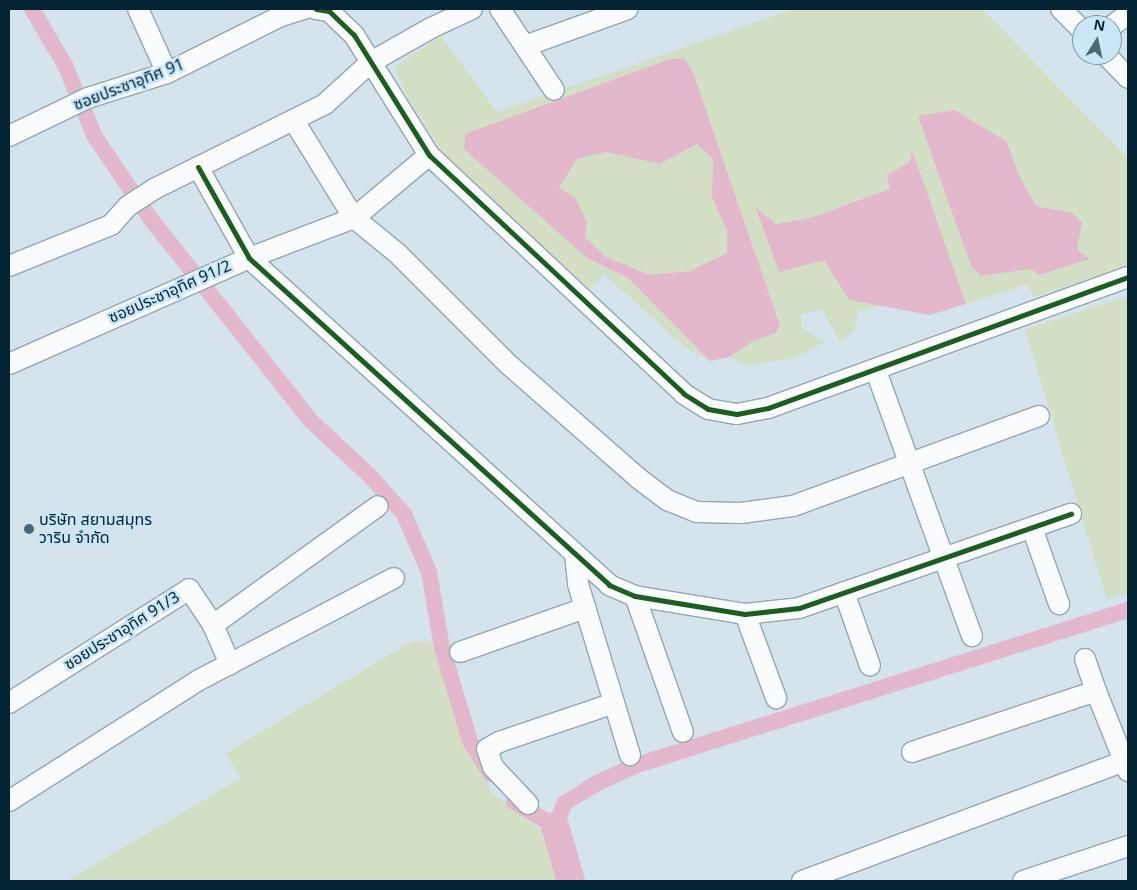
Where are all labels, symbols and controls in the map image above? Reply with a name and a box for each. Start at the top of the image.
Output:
text: N [1092,14,1107,37]
north arrow [1072,15,1122,65]
street label: ซอยประชาอุทิศ 91 [71,55,187,115]
street label: ซอยประชาอุทิศ 91/2 [106,256,234,328]
place label: บริษัท สยามสมุทร วาริน จำกัด [39,510,152,548]
marker: บริษัท สยามสมุทร วาริน จำกัด [23,523,35,535]
street label: ซอยประชาอุทิศ 91/3 [61,588,183,674]

